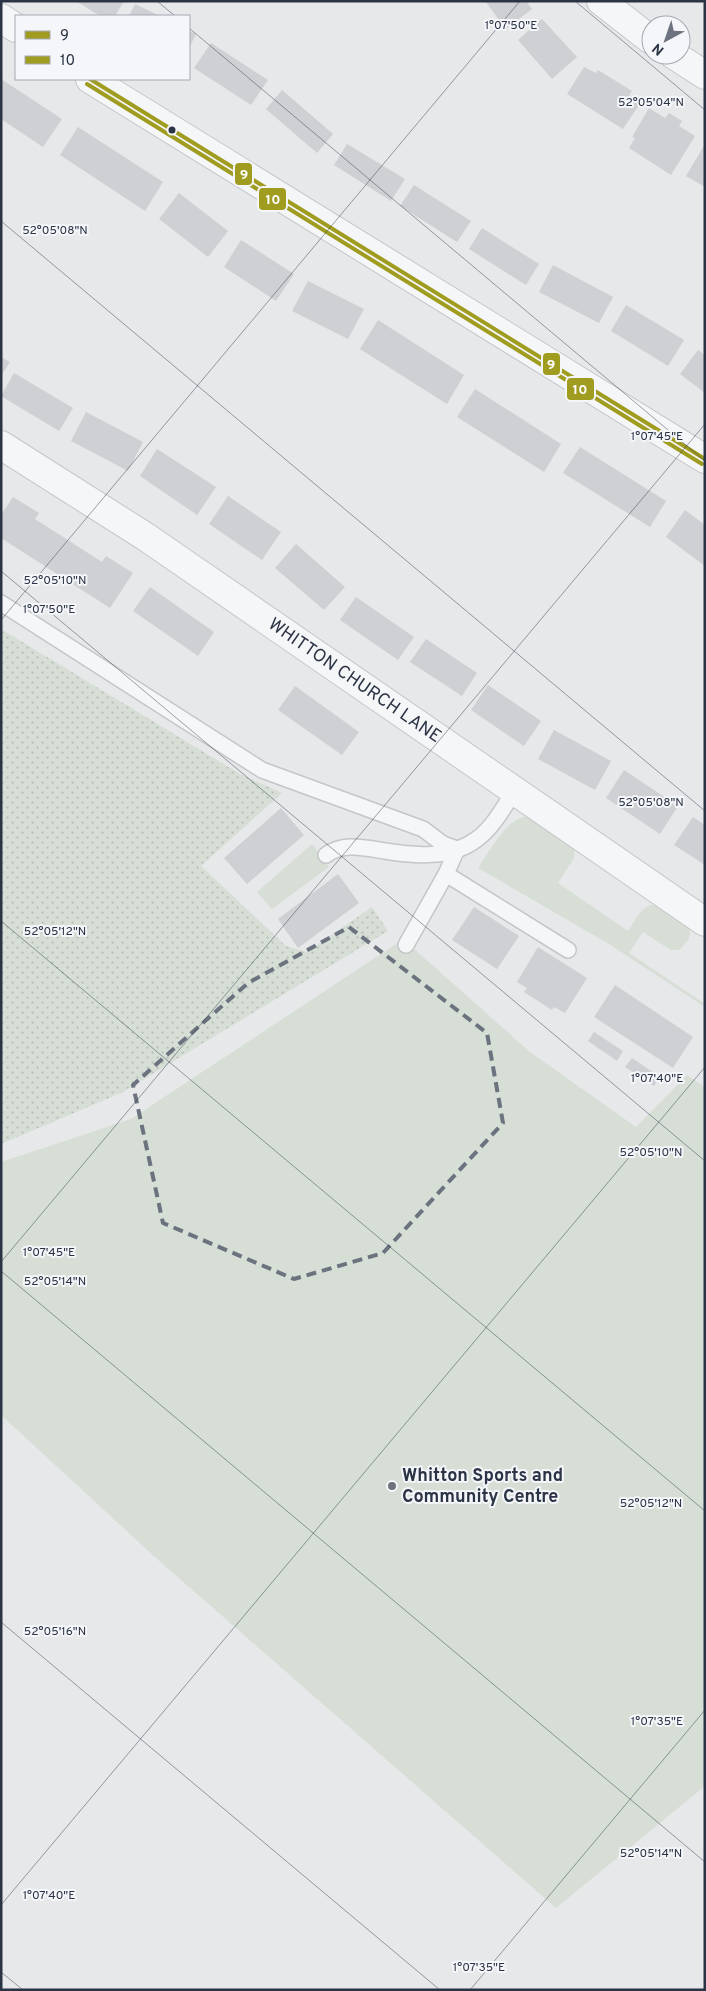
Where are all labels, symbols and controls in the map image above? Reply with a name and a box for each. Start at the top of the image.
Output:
legend [15,15,190,80]
north arrow [641,15,691,65]
text: 1°07'50"E [485,18,537,34]
text: 9 [60,27,69,46]
text: N [649,39,668,59]
text: 10 [60,52,75,71]
text: 52°05'04"N [618,95,684,111]
unlabelled marker [167,125,177,135]
line badge: 9 [234,162,253,186]
text: 9 [240,167,248,184]
line badge: 10 [258,187,287,211]
text: 10 [266,192,280,209]
text: 52°05'08"N [22,223,88,239]
line badge: 9 [542,352,561,376]
text: 9 [547,357,555,374]
line badge: 10 [566,377,595,401]
text: 10 [573,382,587,399]
text: 1°07'45"E [631,429,683,445]
text: 52°05'10"N [24,573,86,589]
text: 1°07'50"E [23,602,75,618]
street label: WHITTON CHURCH LANE [264,613,446,748]
text: 52°05'08"N [618,795,684,811]
text: 52°05'12"N [24,924,86,940]
text: 1°07'40"E [631,1071,683,1087]
text: 52°05'10"N [620,1145,682,1161]
text: 1°07'45"E [23,1245,75,1261]
text: 52°05'14"N [24,1274,86,1290]
place label: Whitton Sports and Community Centre [402,1465,563,1509]
marker: Whitton Sports and Community Centre [386,1480,398,1492]
text: 52°05'12"N [620,1496,682,1512]
text: 52°05'16"N [24,1624,86,1640]
text: 1°07'35"E [631,1714,683,1730]
text: 52°05'14"N [620,1846,682,1862]
text: 1°07'40"E [23,1888,75,1904]
text: 1°07'35"E [453,1960,505,1976]

